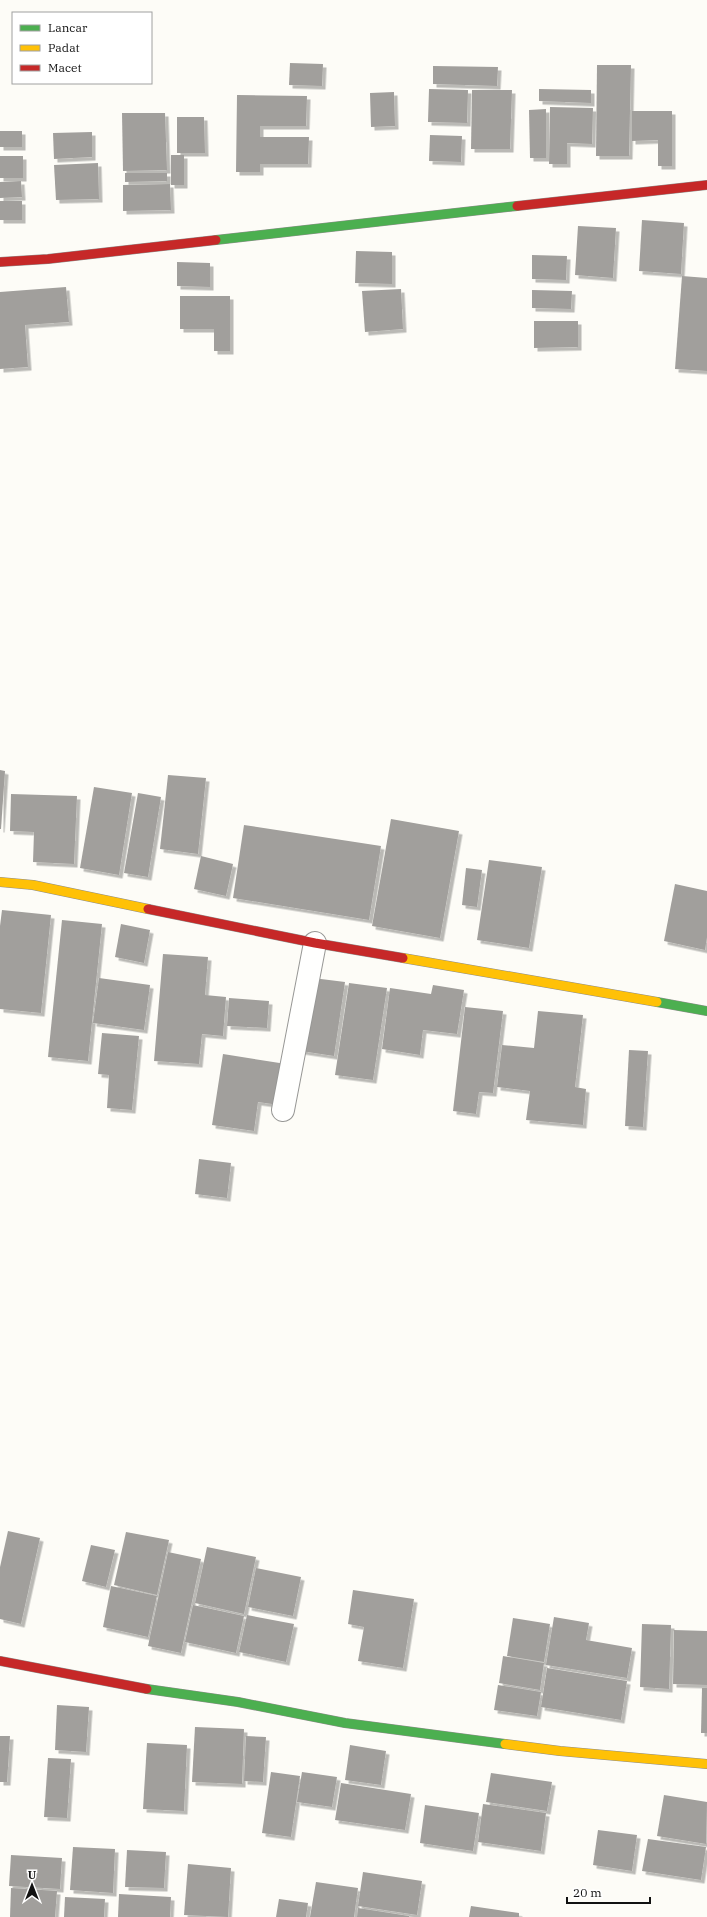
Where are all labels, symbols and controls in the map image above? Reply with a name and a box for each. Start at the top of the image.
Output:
legend [12,12,152,84]
text: Lancar [48,20,88,35]
text: Padat [48,40,80,55]
text: Macet [48,60,82,75]
north arrow [12,1865,52,1905]
text: U [28,1868,37,1882]
scale bar [567,1879,650,1905]
text: 20 m [573,1885,602,1900]

